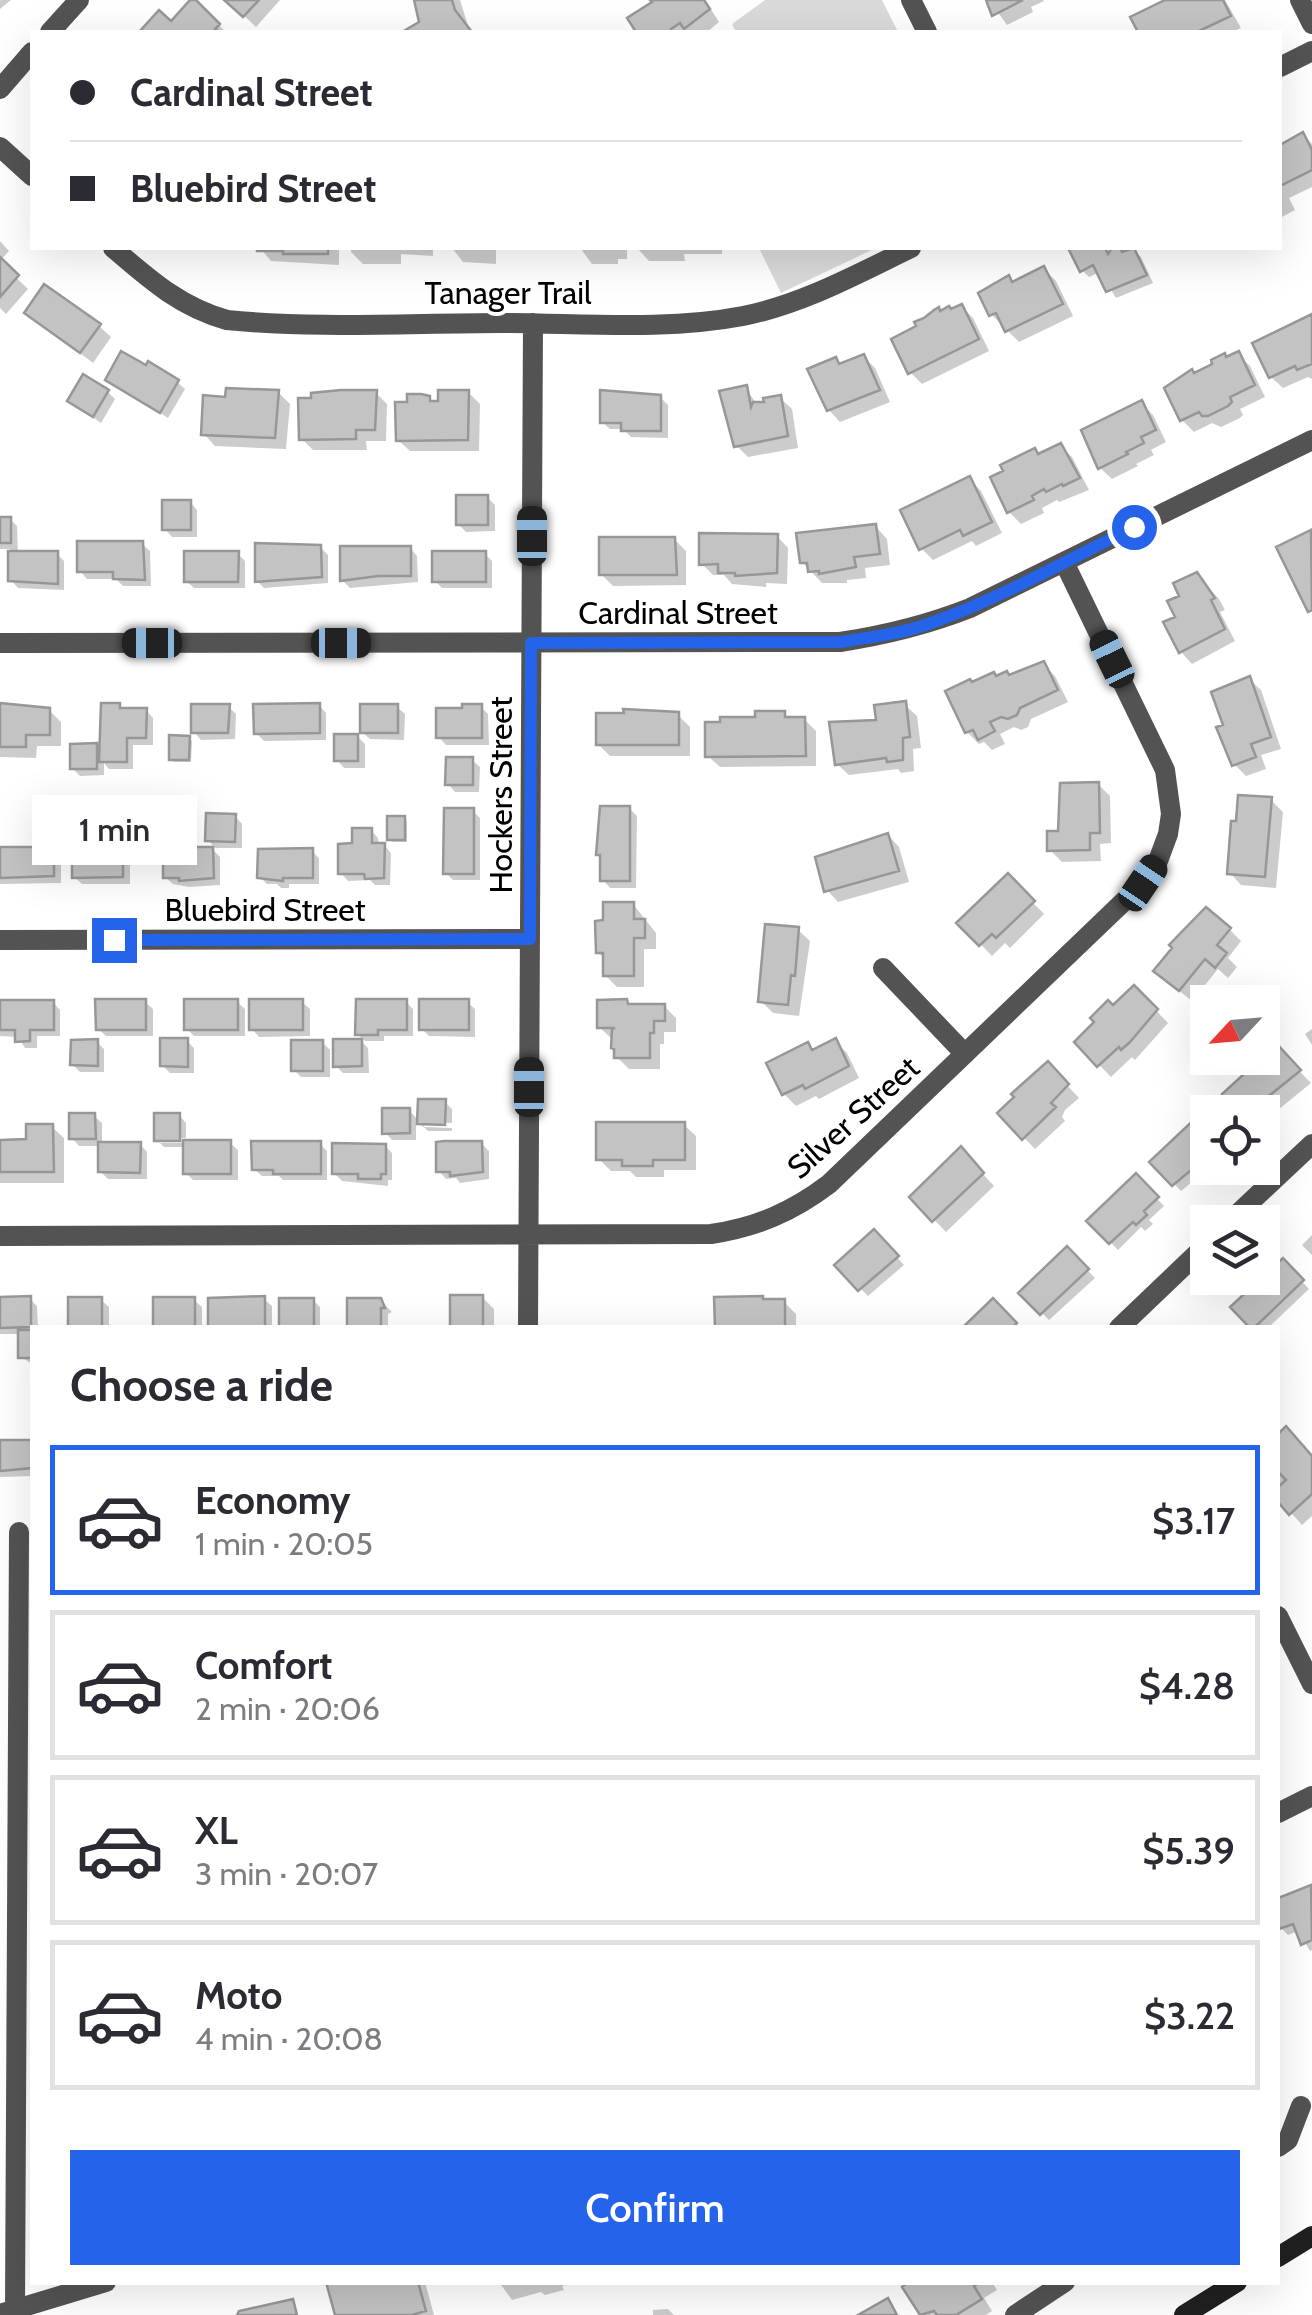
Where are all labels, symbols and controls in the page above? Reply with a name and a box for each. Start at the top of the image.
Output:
text: Cardinal Street [130,69,373,116]
text: Bluebird Street [130,165,376,212]
street label: Tanager Trail [424,273,592,312]
route start [1112,505,1157,550]
car [517,506,547,566]
street label: Cardinal Street [578,593,778,632]
car [1085,625,1139,693]
car [122,628,182,658]
car [311,628,371,658]
street label: Hockers Street [481,696,520,894]
callout: 1 min [32,795,196,865]
text: 1 min [79,810,150,849]
car [1114,850,1172,916]
street label: Bluebird Street [164,890,366,929]
route end [92,918,137,963]
north arrow [1190,985,1280,1075]
map controls [1190,985,1280,1295]
street label: Silver Street [779,1048,927,1186]
car [514,1057,544,1117]
button: locate [1190,1095,1280,1185]
button: layers [1190,1205,1280,1295]
text: Choose a ride [70,1358,333,1412]
icon: car [75,1475,165,1565]
text: Economy [195,1477,350,1524]
text: $3.17 [1152,1497,1235,1544]
text: 1 min · 20:05 [195,1524,373,1563]
icon: car [75,1640,165,1730]
text: Comfort [195,1642,332,1689]
text: $4.28 [1139,1662,1235,1709]
text: 2 min · 20:06 [195,1689,380,1728]
icon: car [75,1805,165,1895]
text: XL [195,1807,238,1854]
text: $5.39 [1142,1827,1235,1874]
text: 3 min · 20:07 [195,1854,378,1893]
icon: car [75,1970,165,2060]
text: Moto [195,1972,282,2019]
text: $3.22 [1144,1992,1235,2039]
text: 4 min · 20:08 [195,2019,383,2058]
button: Confirm [70,2150,1240,2265]

